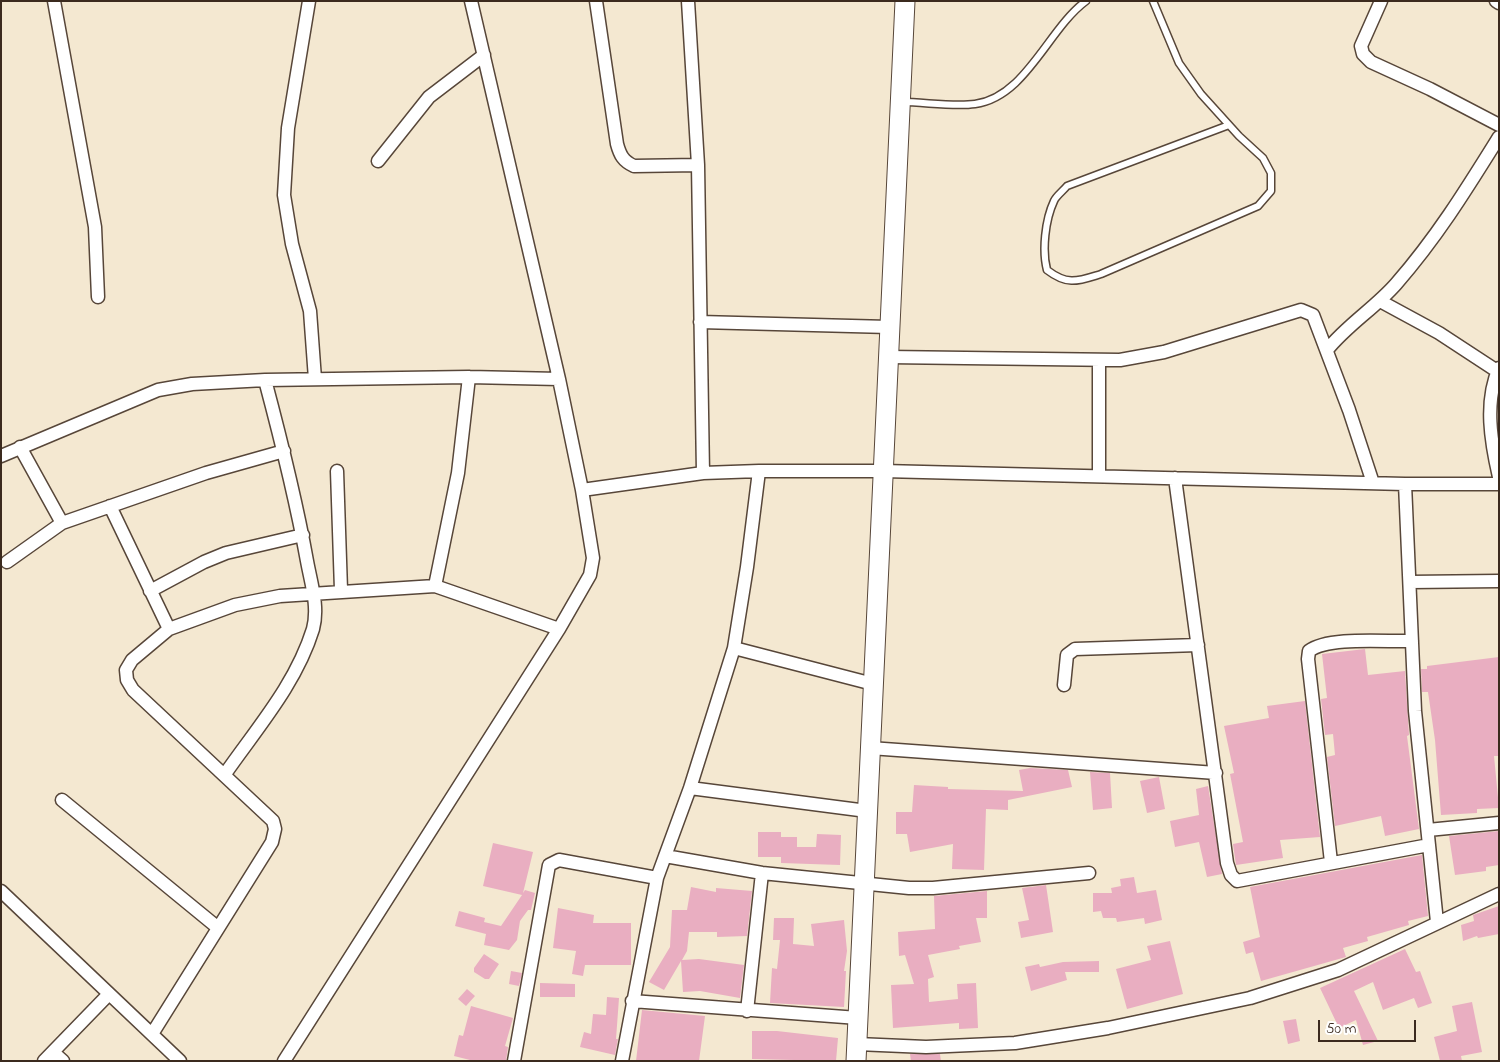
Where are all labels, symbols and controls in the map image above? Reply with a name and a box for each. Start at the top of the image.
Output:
scale bar [1320,1010,1418,1042]
text: 50 m [1326,1018,1356,1040]

